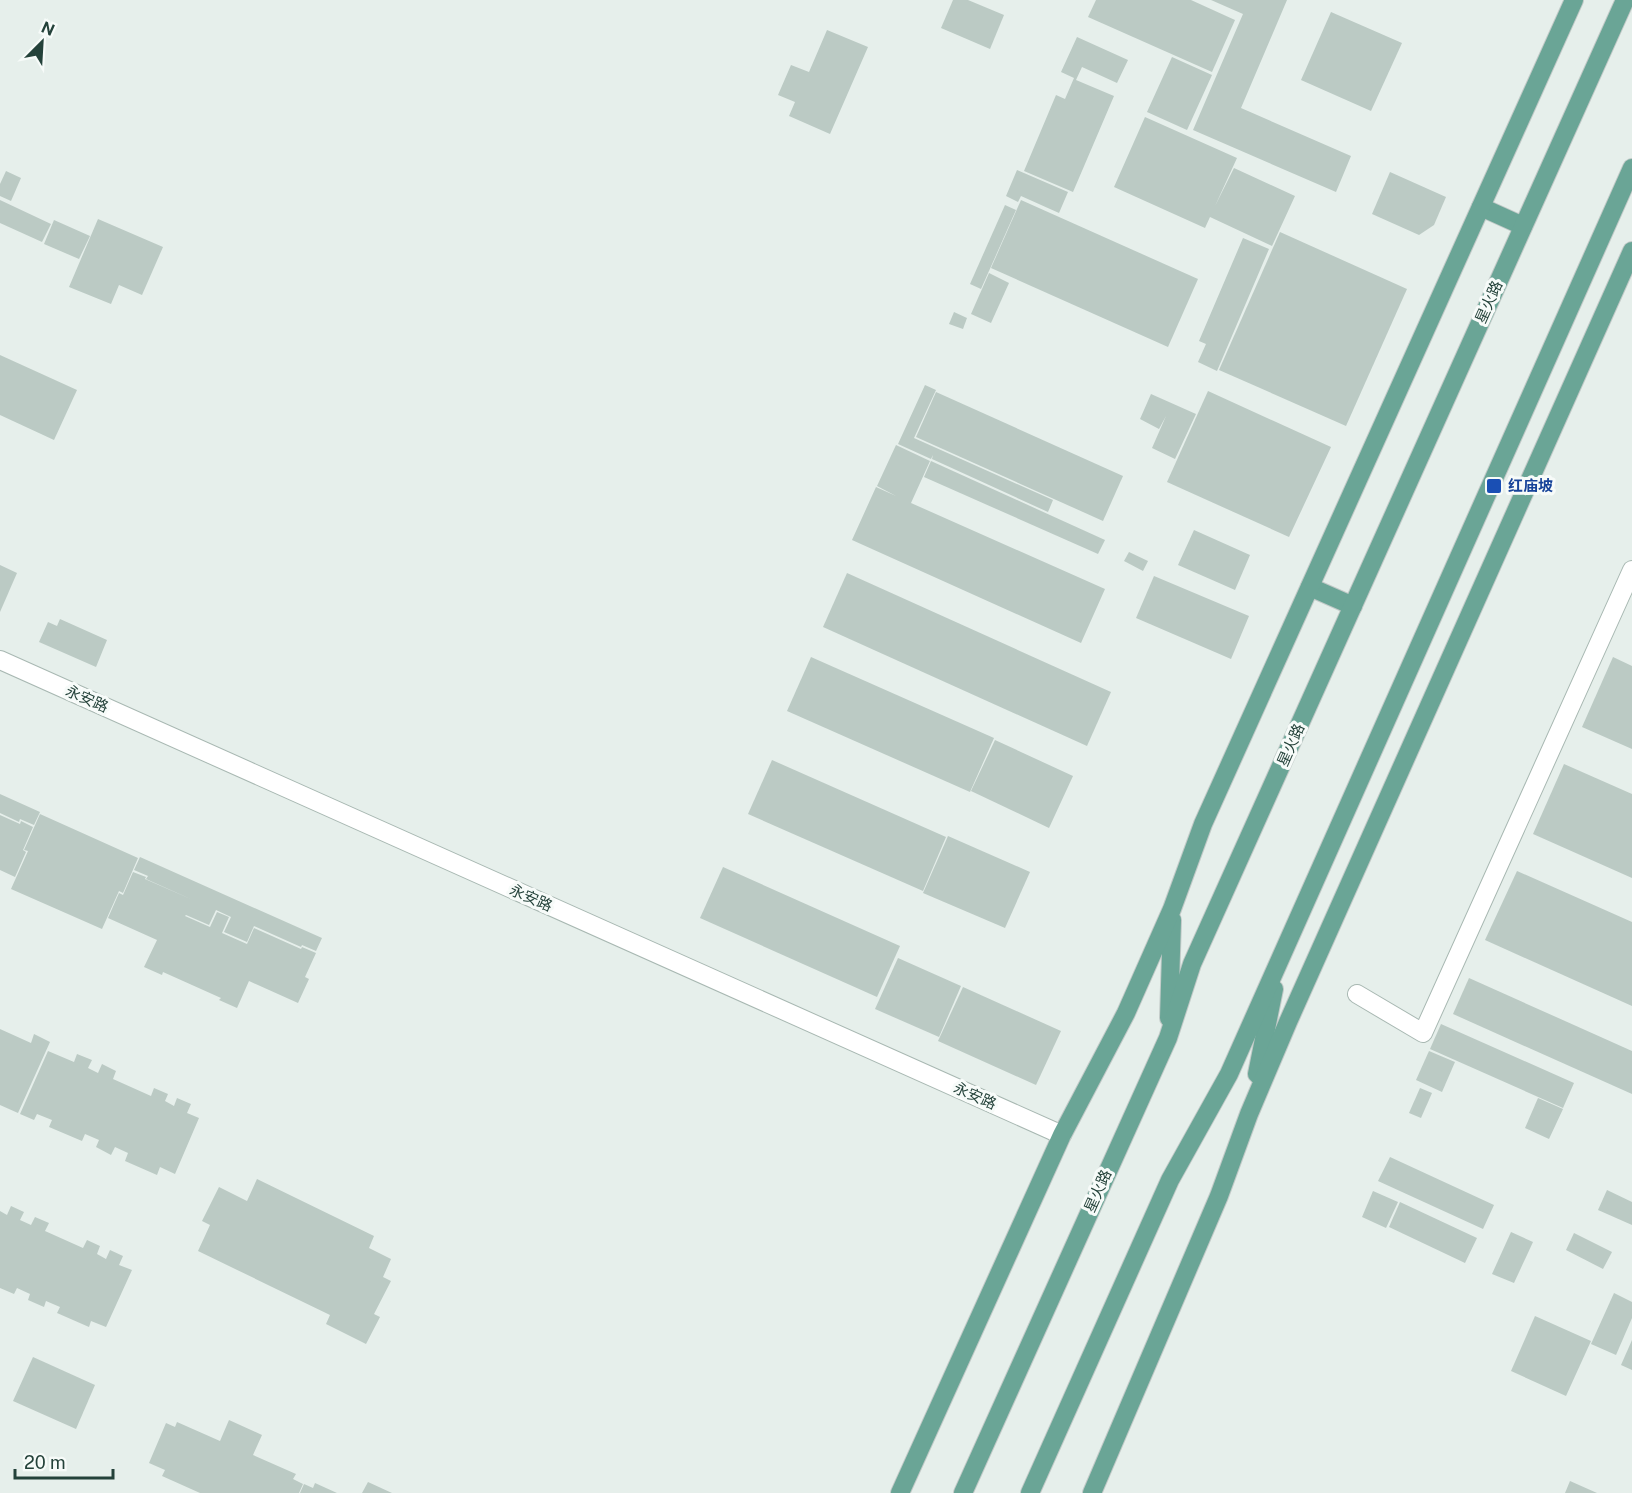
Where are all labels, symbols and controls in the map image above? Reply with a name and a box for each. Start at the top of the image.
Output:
north arrow [12,12,72,72]
text: N [38,18,57,40]
street label: 星火路 [1472,278,1505,326]
marker: 红庙坡 [1485,477,1503,495]
place label: 红庙坡 [1508,477,1553,494]
street label: 永安路 [63,682,111,715]
street label: 星火路 [1274,721,1307,769]
street label: 永安路 [507,881,555,914]
street label: 永安路 [951,1079,999,1112]
street label: 星火路 [1081,1167,1114,1215]
scale bar [15,1442,112,1480]
text: 20 m [24,1452,66,1473]

